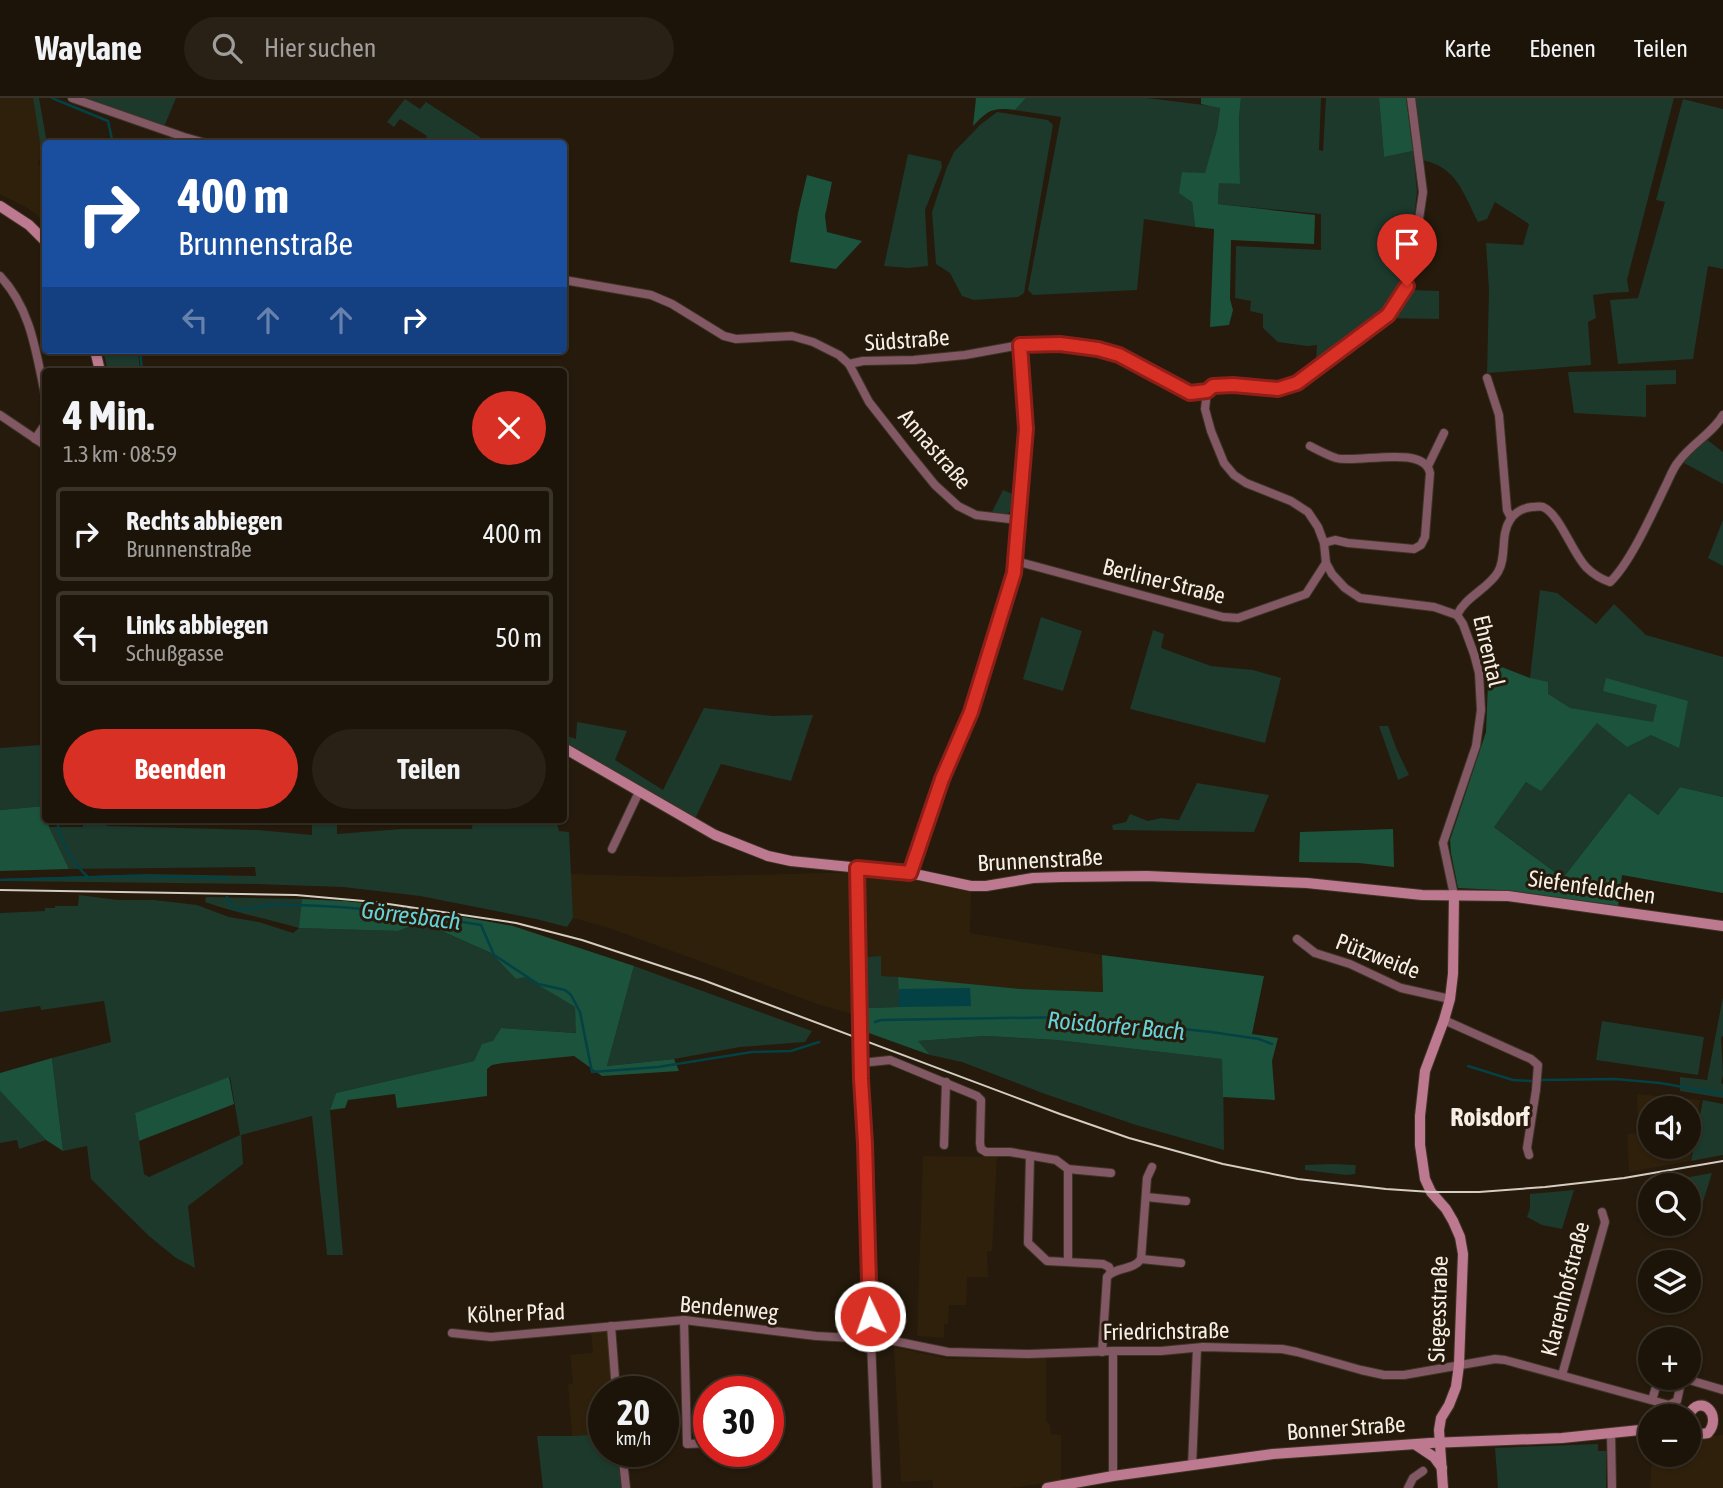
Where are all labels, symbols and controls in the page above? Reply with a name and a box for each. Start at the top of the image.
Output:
search box [184,17,674,80]
text: Waylane [35,29,142,67]
icon: search [208,29,246,67]
text: Hier suchen [264,33,376,63]
text: Karte [1444,35,1491,62]
text: Ebenen [1529,35,1596,62]
text: Teilen [1634,35,1688,62]
text: 400 m [178,167,289,223]
icon: right [63,168,154,259]
pin [1377,214,1437,286]
text: Brunnenstraße [178,225,353,262]
icon: arrive [1388,225,1426,263]
icon: left [176,301,214,339]
icon: ahead [249,301,287,339]
icon: ahead [322,301,360,339]
icon: right [395,301,433,339]
street label: Südstraße [864,324,950,356]
text: 4 Min. [63,391,154,439]
button: close [472,391,546,465]
street label: Annastraße [893,404,977,494]
text: 1.3 km · 08:59 [63,441,177,467]
text: Rechts abbiegen [126,506,283,536]
icon: right [67,515,105,553]
text: 400 m [483,519,542,549]
text: Brunnenstraße [126,536,252,562]
street label: Berliner Straße [1100,553,1228,609]
text: Links abbiegen [126,610,268,640]
street label: Ehrental [1468,613,1510,689]
icon: left [67,619,105,657]
text: 50 m [495,623,542,653]
text: Schußgasse [126,640,224,666]
button: Beenden [63,729,298,809]
button: Teilen [312,729,546,809]
street label: Brunnenstraße [977,844,1103,876]
street label: Siefenfeldchen [1527,865,1657,909]
water label: Görresbach [360,896,463,935]
street label: Pützweide [1332,928,1424,984]
water label: Roisdorfer Bach [1046,1006,1186,1045]
map controls [1638,1096,1701,1467]
button: sound [1638,1096,1701,1159]
district label: Roisdorf [1450,1102,1531,1132]
button: search [1638,1173,1701,1236]
street label: Klarenhofstraße [1536,1219,1594,1359]
button: layers [1638,1250,1701,1313]
street label: Siegesstraße [1423,1255,1453,1363]
position arrow [833,1279,907,1353]
street label: Bendenweg [679,1291,779,1325]
street label: Kölner Pfad [466,1298,566,1328]
street label: Friedrichstraße [1102,1317,1230,1345]
button: + [1638,1327,1701,1390]
speed limit sign: 30 [693,1376,784,1467]
text: 20 [617,1392,650,1432]
button: − [1638,1404,1701,1467]
street label: Bonner Straße [1286,1411,1406,1445]
text: km/h [616,1428,651,1449]

